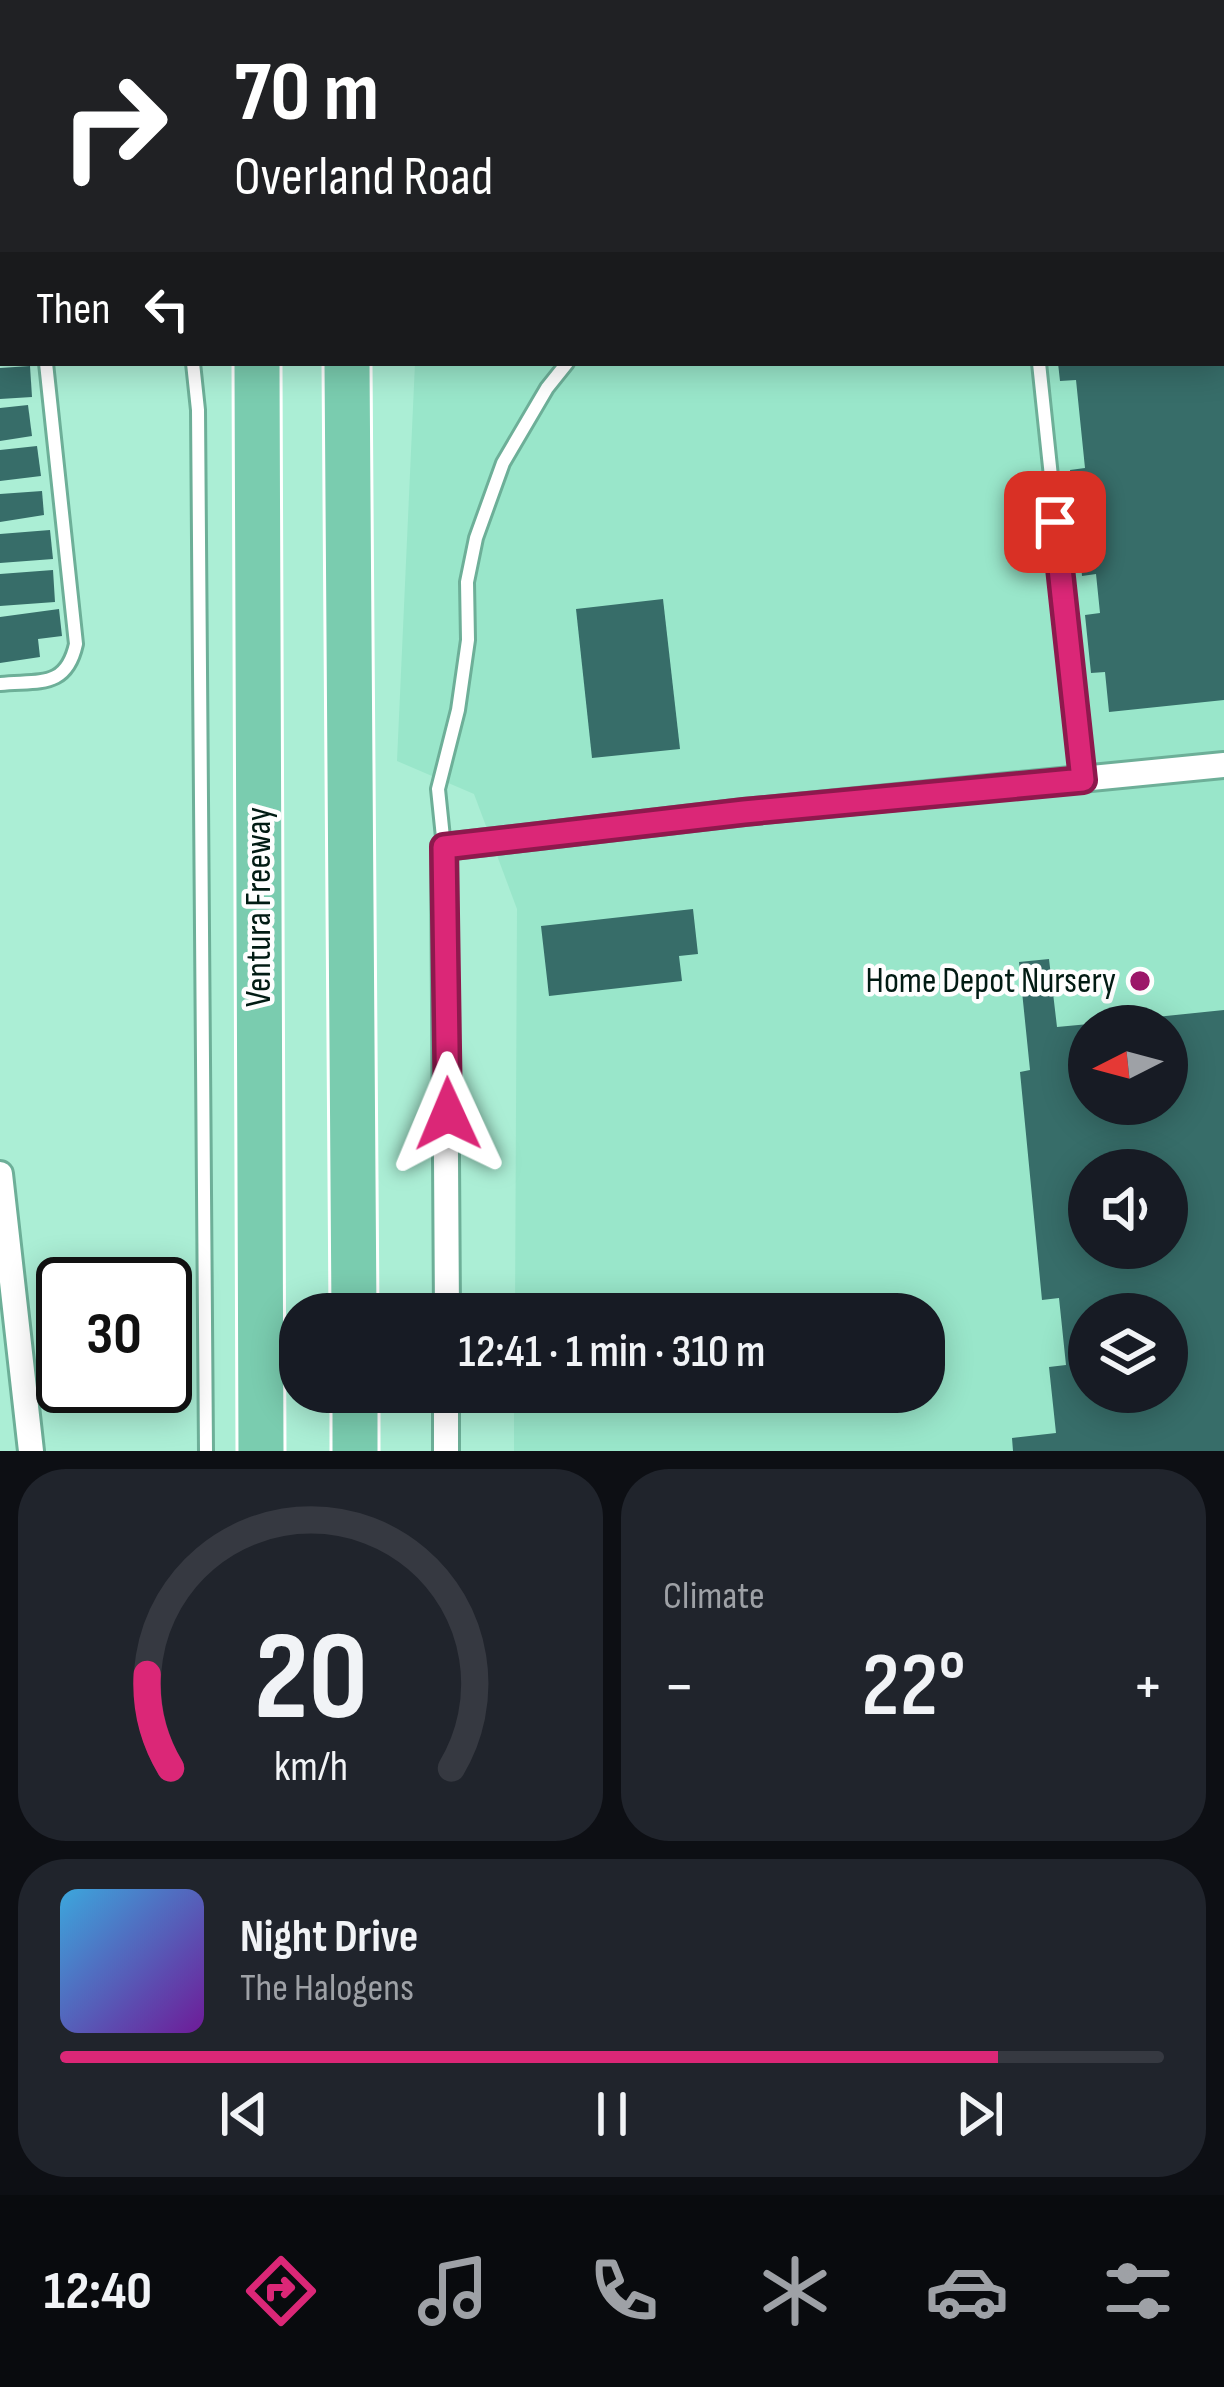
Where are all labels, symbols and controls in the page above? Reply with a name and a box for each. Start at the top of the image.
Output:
text: 70 m [234,43,379,144]
icon: right [36,48,192,204]
text: Overland Road [234,145,493,210]
icon: left [134,276,200,342]
text: Then [36,282,110,337]
pin [1004,471,1106,573]
icon: arrive [1022,489,1088,555]
street label: Ventura Freeway [238,807,281,1007]
place label: Home Depot Nursery [866,960,1116,1003]
marker: Home Depot Nursery [1127,968,1153,994]
north arrow [1068,1005,1188,1125]
map controls [1068,1005,1188,1413]
position arrow [385,1051,511,1177]
button: sound [1068,1149,1188,1269]
speed limit sign: 30 [36,1257,192,1413]
button: layers [1068,1293,1188,1413]
text: 12:41 · 1 min · 310 m [459,1325,765,1380]
text: Climate [663,1573,765,1620]
text: 20 [253,1605,368,1754]
text: 22° [861,1633,966,1741]
text: − [663,1648,695,1727]
text: + [1132,1648,1164,1727]
text: km/h [273,1741,348,1793]
text: Night Drive [240,1910,418,1965]
text: The Halogens [240,1965,414,2012]
icon: previous [211,2081,277,2147]
icon: pause [579,2081,645,2147]
icon: next [947,2081,1013,2147]
icon: directions [239,2249,323,2333]
icon: music [411,2249,495,2333]
icon: phone [582,2249,666,2333]
icon: climate [753,2249,837,2333]
icon: car [925,2249,1009,2333]
icon: filters [1096,2249,1180,2333]
text: 12:40 [44,2259,152,2324]

